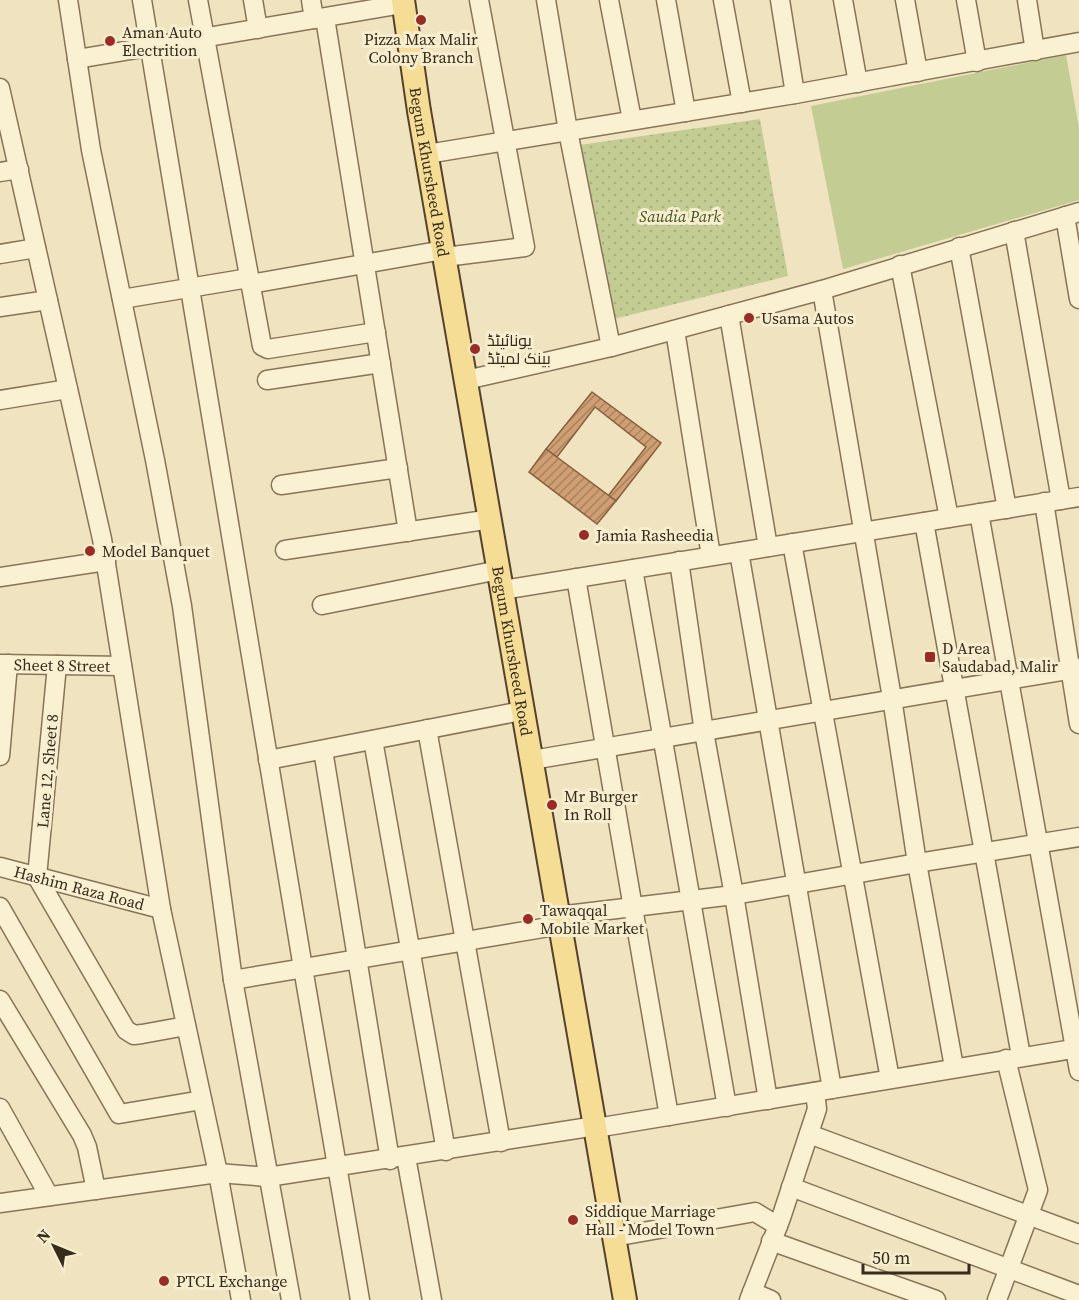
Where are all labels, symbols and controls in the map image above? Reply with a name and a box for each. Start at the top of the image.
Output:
marker: Pizza Max Malir Colony Branch [414,13,428,27]
place label: Aman Auto Electrition [122,21,202,61]
place label: Pizza Max Malir Colony Branch [364,28,478,68]
marker: Aman Auto Electrition [103,34,117,48]
street label: Begum Khursheed Road [405,85,455,259]
park label: Saudia Park [639,205,721,227]
place label: Usama Autos [761,307,854,329]
marker: Usama Autos [742,311,756,325]
place label: یونائیٹڈ بینک لمیٹڈ [487,329,551,369]
marker: یونائیٹڈ بینک لمیٹڈ [468,342,482,356]
place label: Jamia Rasheedia [595,524,715,546]
marker: Jamia Rasheedia [577,528,591,542]
place label: Model Banquet [102,540,211,562]
marker: Model Banquet [83,544,97,558]
street label: Begum Khursheed Road [487,564,538,737]
place label: D Area Saudabad, Malir [942,637,1058,677]
marker: D Area Saudabad, Malir [923,650,937,664]
street label: Sheet 8 Street [14,653,111,677]
street label: Lane 12, Sheet 8 [31,713,63,829]
place label: Mr Burger In Roll [564,785,638,825]
marker: Mr Burger In Roll [545,798,559,812]
street label: Hashim Raza Road [12,860,147,915]
place label: Tawaqqal Mobile Market [540,899,645,939]
marker: Tawaqqal Mobile Market [521,912,535,926]
place label: Siddique Marriage Hall - Model Town [585,1200,716,1240]
marker: Siddique Marriage Hall - Model Town [566,1213,580,1227]
north arrow [24,1216,84,1276]
text: N [31,1224,55,1248]
scale bar [863,1237,970,1275]
text: 50 m [872,1245,910,1270]
place label: PTCL Exchange [176,1270,288,1292]
marker: PTCL Exchange [157,1274,171,1288]

